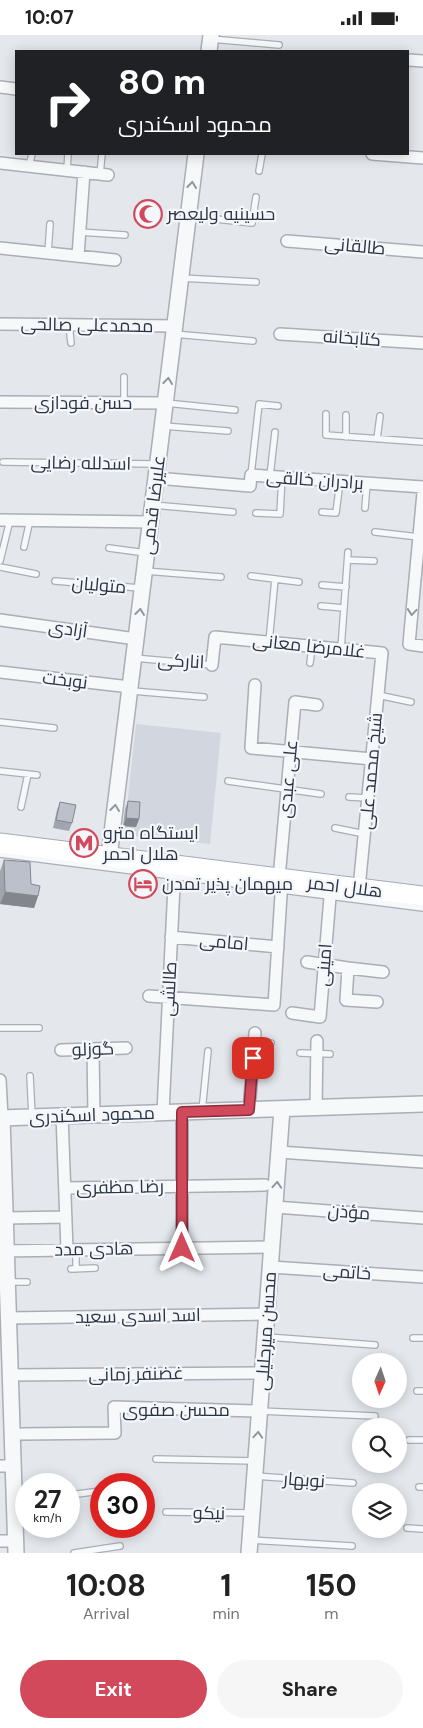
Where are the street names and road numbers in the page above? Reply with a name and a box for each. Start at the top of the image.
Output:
street label: طالقانی [323,231,387,261]
street label: محمدعلی صالحی [20,312,154,338]
street label: کتابخانه [322,324,382,352]
street label: حسن فودازی [34,391,132,415]
street label: اسدلله رضایی [31,450,131,476]
street label: علیرضا قدمی [135,454,171,556]
street label: برادران خالقی [265,465,365,495]
street label: متولیان [71,571,127,599]
street label: آزادی [47,614,89,644]
street label: غلامرضا معانی [251,628,367,664]
street label: انارکی [157,648,205,674]
street label: نوبخت [41,665,89,695]
street label: شیخ محمد علی [354,712,388,830]
street label: علی عبدی [273,739,303,819]
street label: هلال احمر [305,870,384,904]
street label: امامی [198,928,250,956]
street label: امینی [311,943,337,987]
street label: طالشی [156,961,182,1017]
street label: گوزلو [71,1036,115,1062]
street label: محمود اسکندری [29,1101,155,1129]
street label: رضا مظفری [76,1174,164,1200]
street label: مؤذن [327,1199,371,1225]
street label: هادی مدد [54,1236,134,1262]
street label: خاتمی [322,1258,372,1286]
street label: محسن میرجلیلی [250,1271,282,1391]
street label: اسد اسدی سعید [75,1303,201,1329]
street label: غضنفر زمانی [88,1361,184,1387]
street label: محسن صفوی [122,1398,230,1422]
street label: نوبهار [281,1466,326,1493]
street label: نیکو [193,1501,225,1525]

